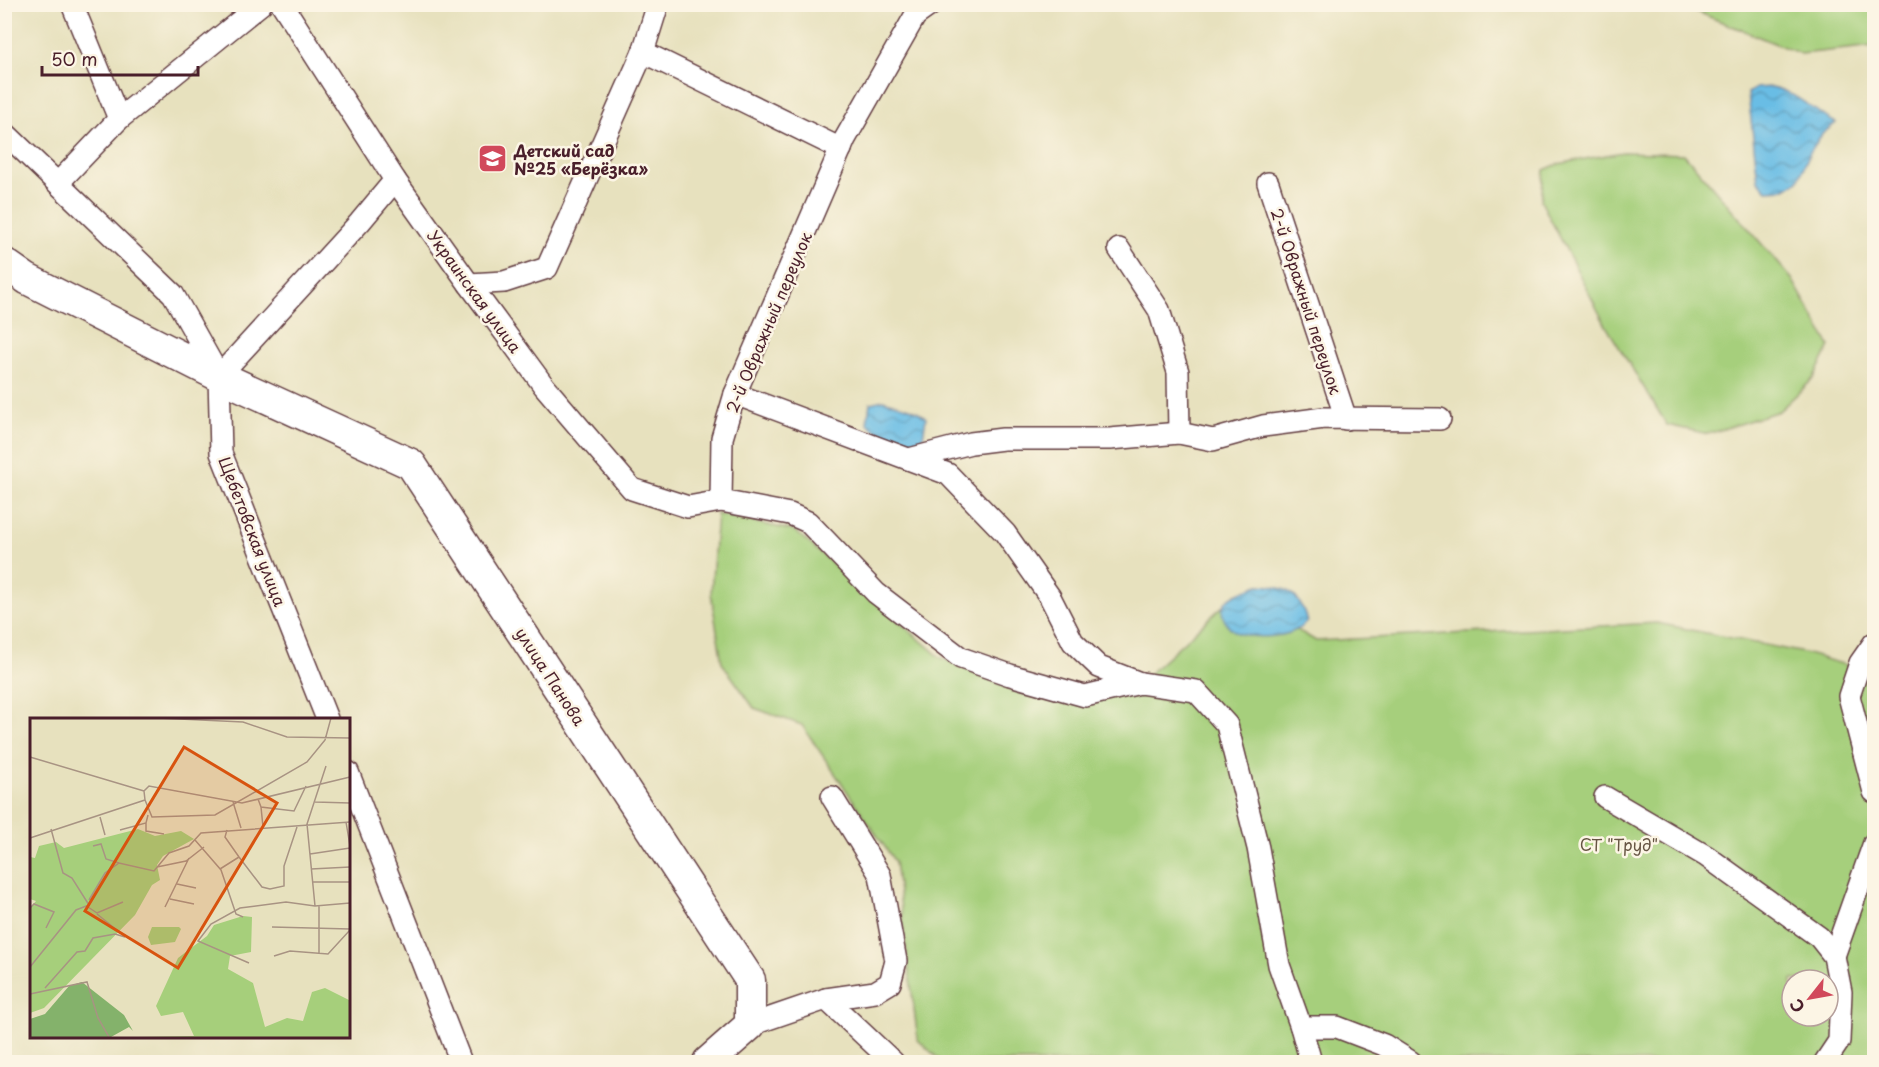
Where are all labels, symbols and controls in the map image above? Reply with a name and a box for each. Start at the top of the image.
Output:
scale bar [42,39,198,77]
text: 50 m [51,45,98,72]
place label: Детский сад №25 «Берёзка» [513,138,649,180]
school or university icon: Детский сад №25 «Берёзка» [477,143,509,175]
street label: 2-й Овражный переулок [1266,205,1349,398]
street label: Украинская улица [422,225,528,357]
street label: 2-й Овражный переулок [719,227,817,416]
street label: Щебетовская улица [213,452,293,610]
street label: улица Панова [510,622,592,730]
inset map [30,718,350,1037]
park label: СТ "Труд" [1580,832,1658,856]
north arrow [1780,968,1840,1028]
text: С [1783,995,1810,1018]

